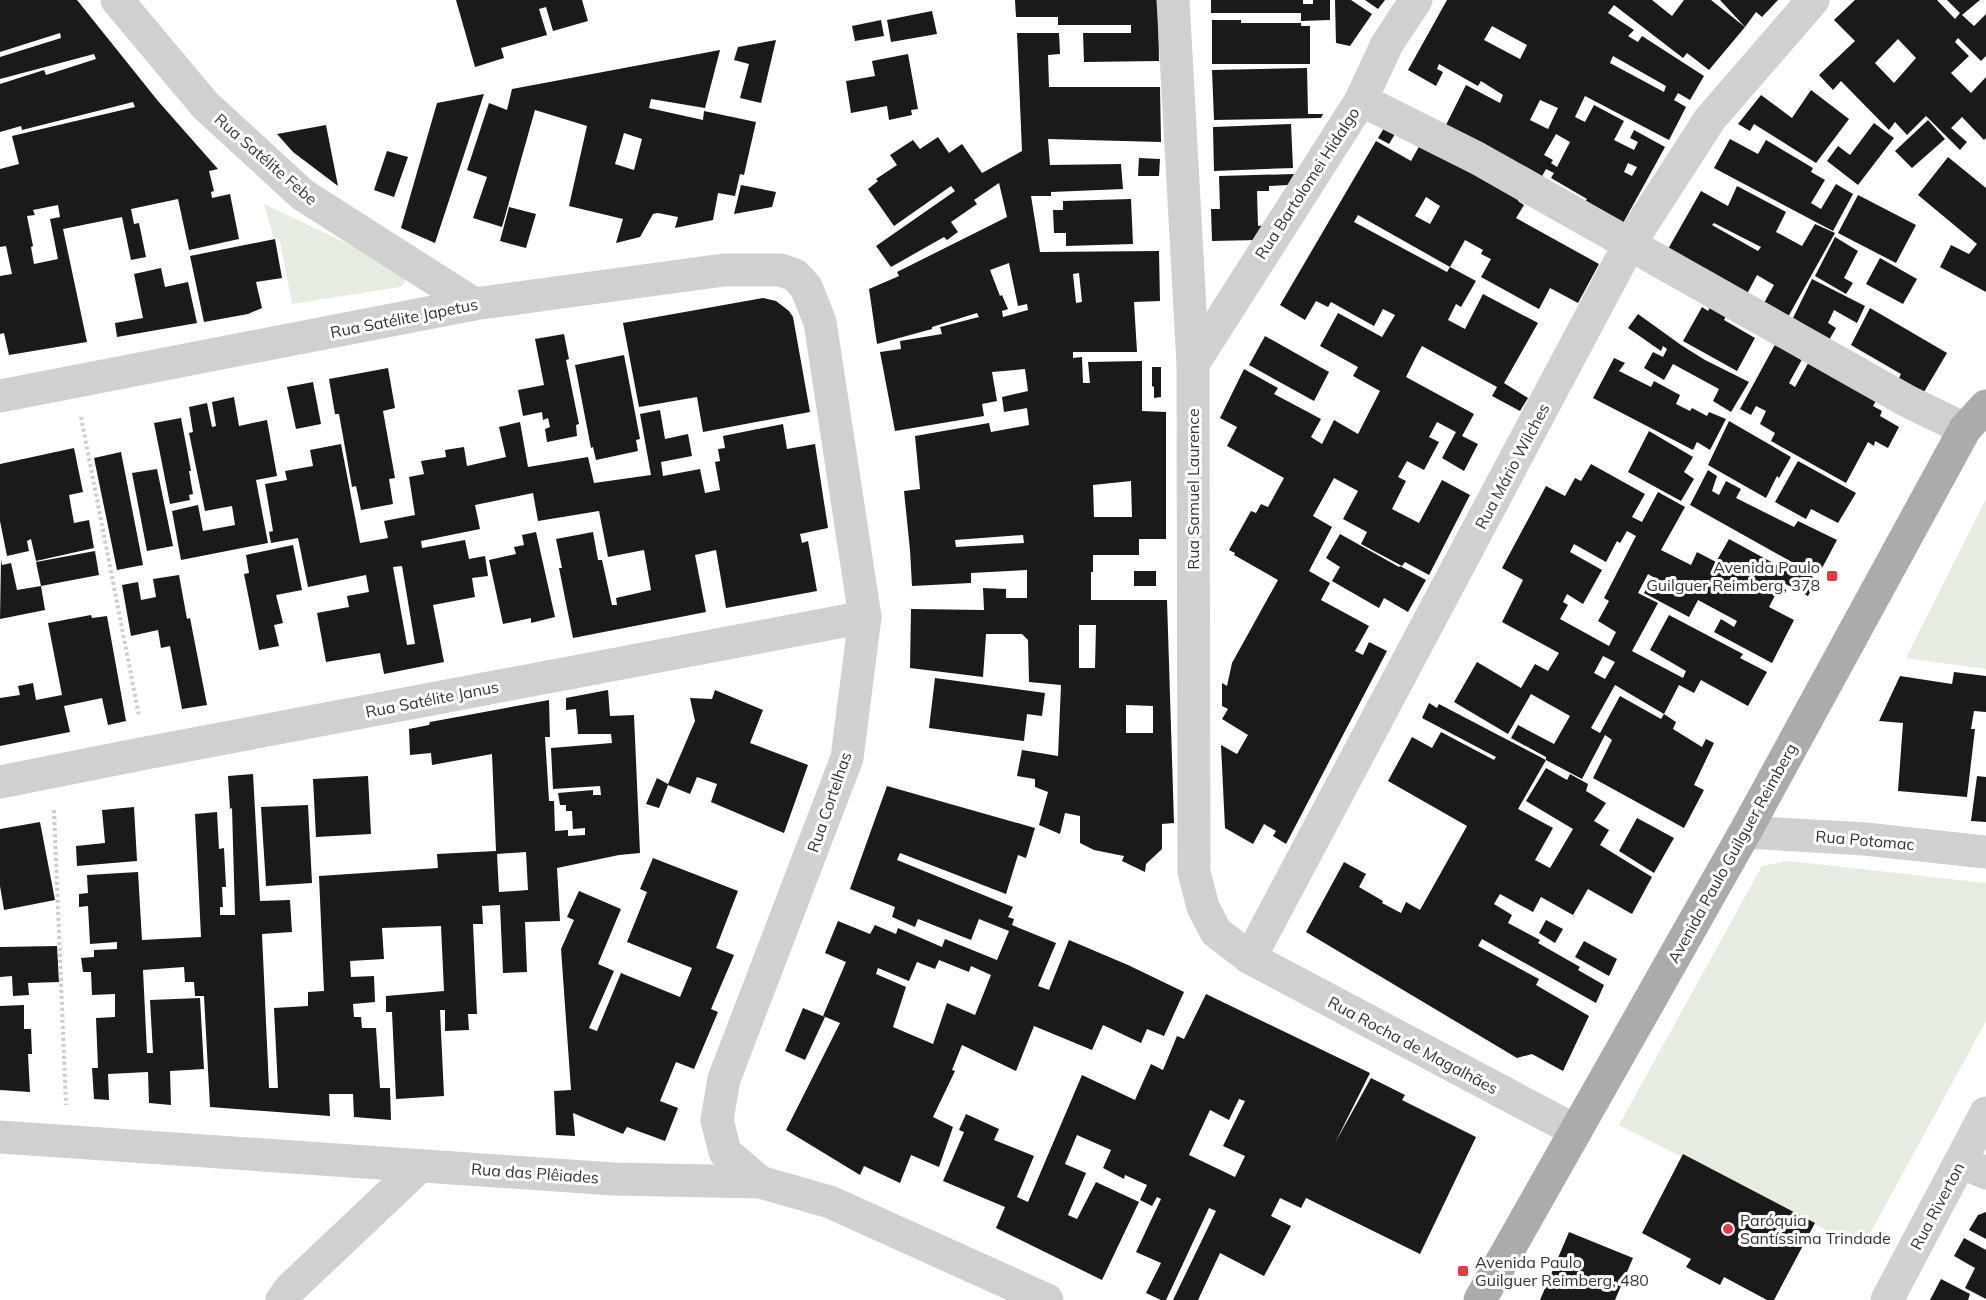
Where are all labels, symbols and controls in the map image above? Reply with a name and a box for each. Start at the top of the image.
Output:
street label: Rua Bartolomei Hidalgo [1250,103,1364,263]
street label: Rua Satélite Febe [211,109,321,209]
street label: Rua Satélite Japetus [329,294,479,342]
street label: Rua Mário Wilches [1470,400,1554,532]
street label: Rua Samuel Laurence [1183,408,1203,570]
place label: Avenida Paulo Guilguer Reimberg, 378 [1646,557,1820,595]
marker: Avenida Paulo Guilguer Reimberg, 378 [1825,569,1839,583]
street label: Rua Satélite Janus [364,676,500,722]
street label: Avenida Paulo Guilguer Reimberg [1663,740,1801,966]
street label: Rua Cortelhas [802,749,856,855]
street label: Rua Potomac [1815,826,1915,854]
street label: Rua Rocha de Magalhães [1325,992,1501,1098]
street label: Rua das Plêiades [470,1159,600,1187]
street label: Rua Riverton [1906,1159,1968,1253]
place label: Paróquia Santíssima Trindade [1740,1210,1891,1248]
marker: Paróquia Santíssima Trindade [1721,1222,1735,1236]
place label: Avenida Paulo Guilguer Reimberg, 480 [1475,1252,1649,1290]
marker: Avenida Paulo Guilguer Reimberg, 480 [1456,1264,1470,1278]

